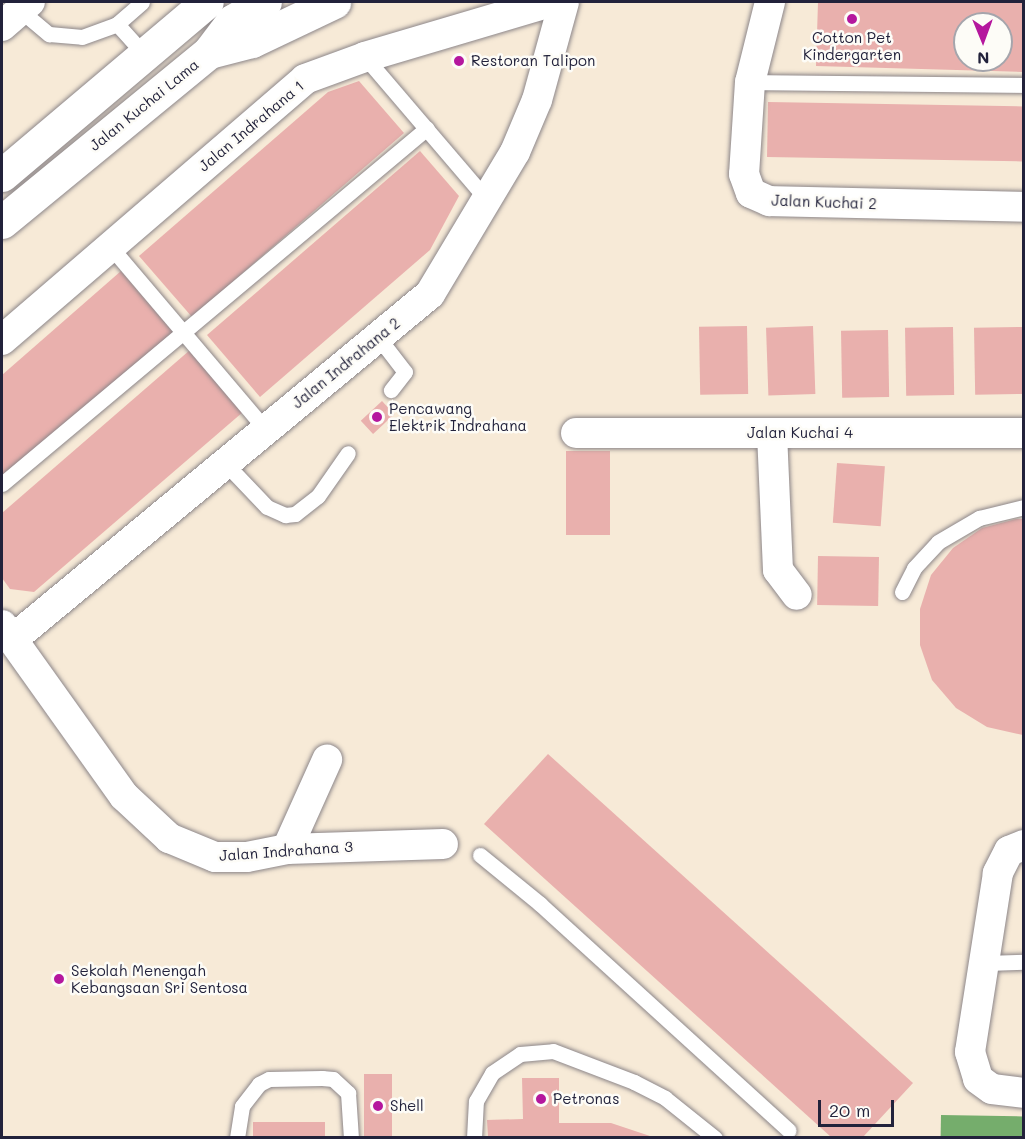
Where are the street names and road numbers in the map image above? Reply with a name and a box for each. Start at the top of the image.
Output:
street label: Jalan Kuchai Lama [86,55,202,155]
street label: Jalan Indrahana 1 [195,77,307,175]
street label: Jalan Kuchai 2 [771,191,877,213]
street label: Jalan Indrahana 2 [288,314,404,412]
street label: Jalan Kuchai 4 [747,424,853,442]
street label: Jalan Indrahana 3 [218,837,354,865]

